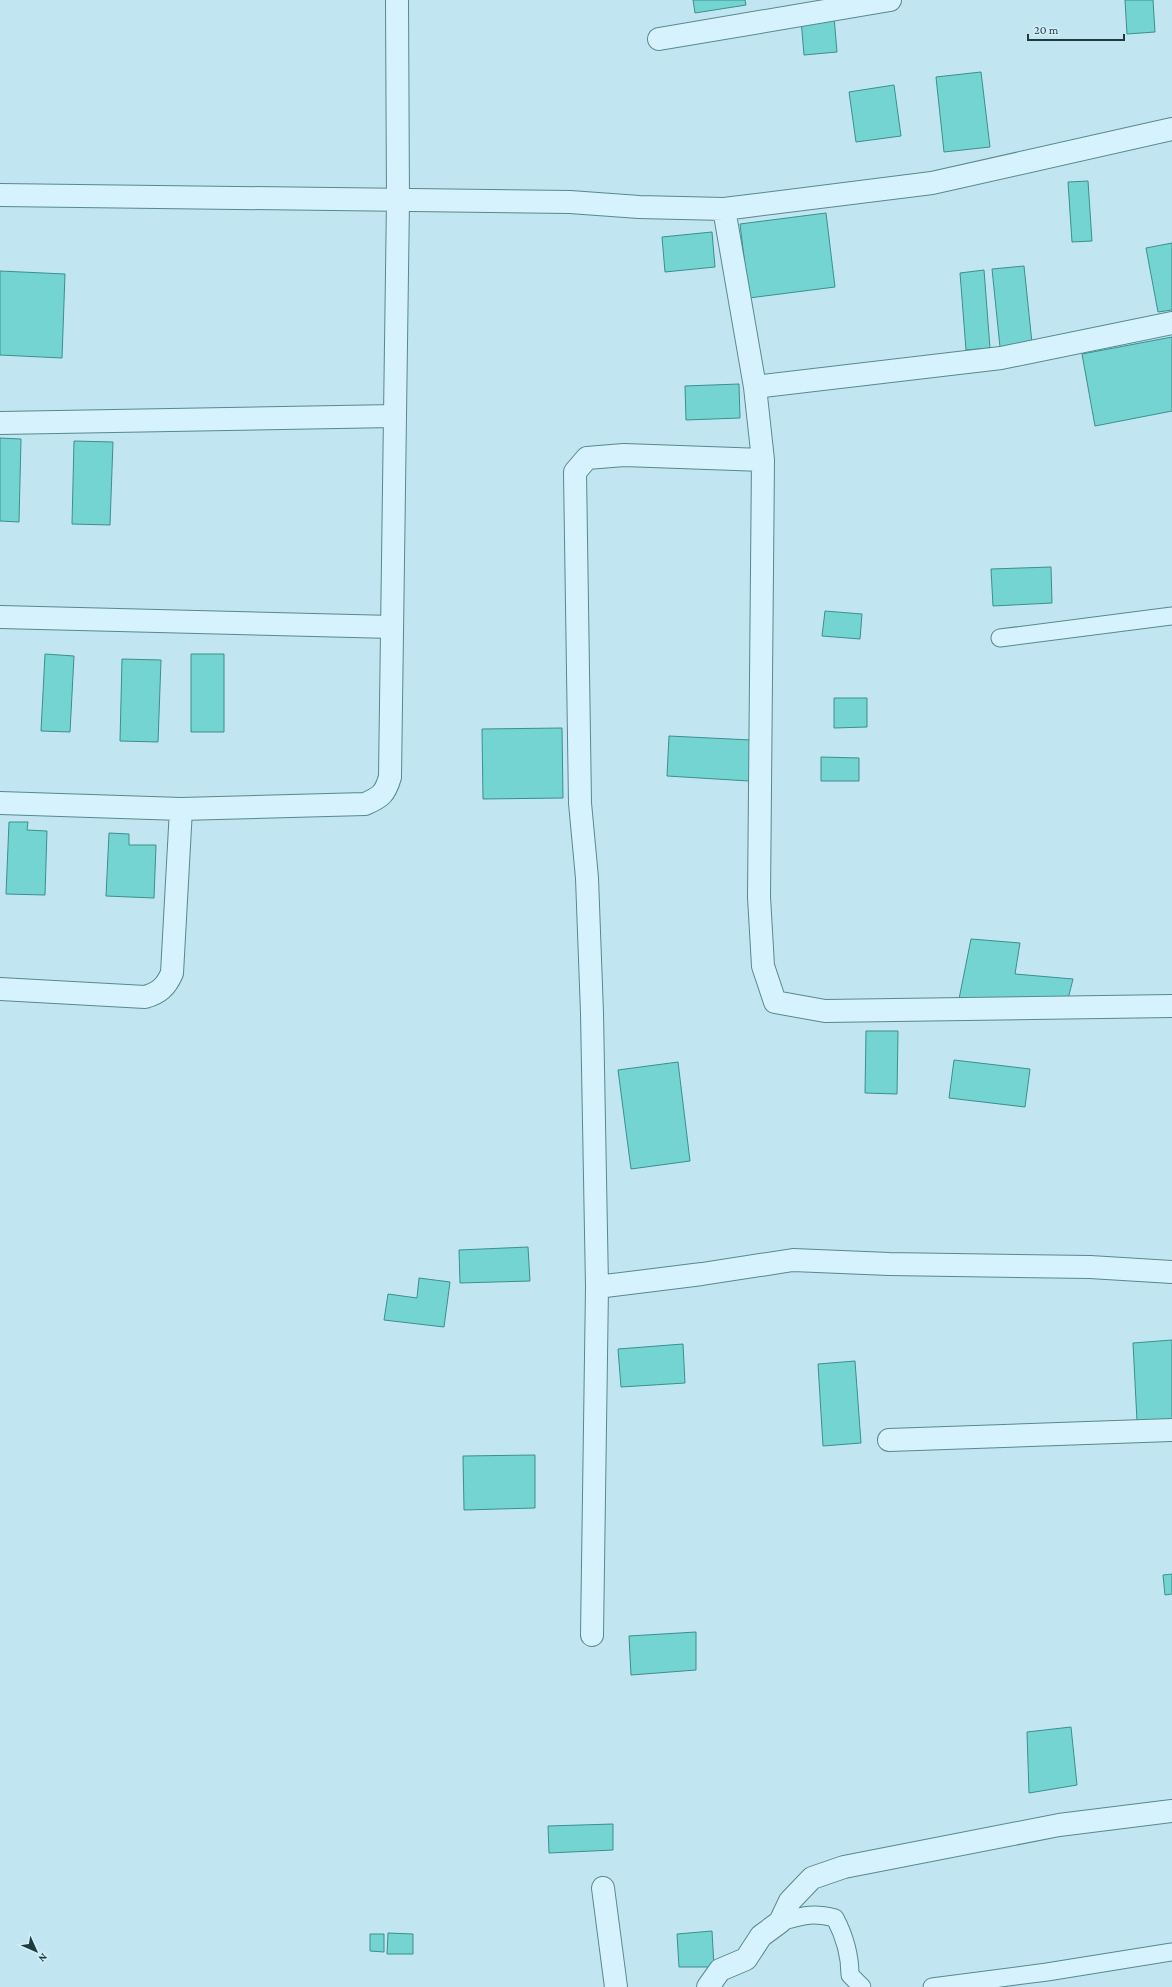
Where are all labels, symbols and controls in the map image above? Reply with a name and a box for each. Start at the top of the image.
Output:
scale bar [1028,16,1124,42]
text: 20 m [1034,23,1059,37]
north arrow [16,1931,56,1971]
text: N [36,1951,50,1965]

